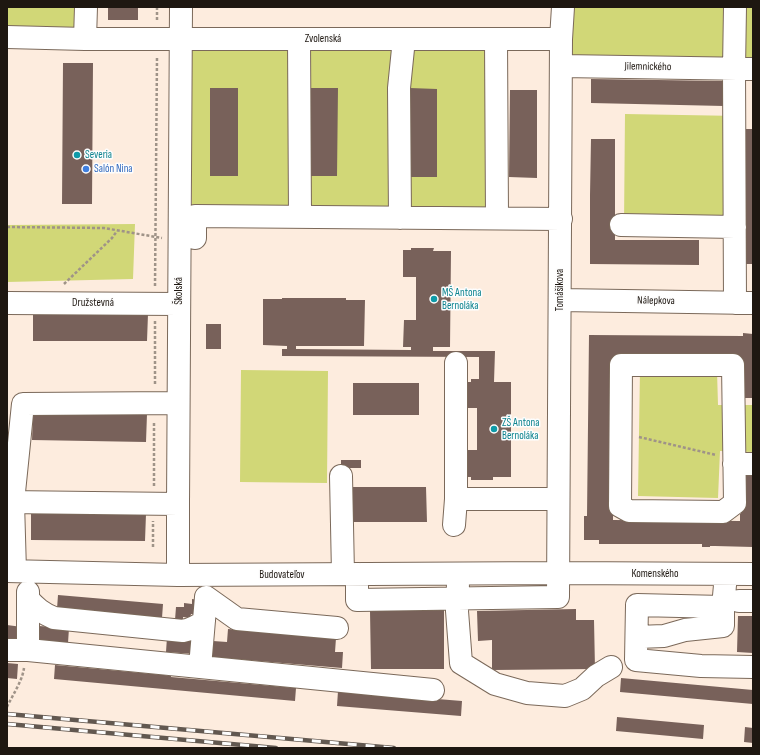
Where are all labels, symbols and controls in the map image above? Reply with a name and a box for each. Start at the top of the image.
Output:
street label: Zvolenská [305,32,341,46]
street label: Jilemnického [625,60,671,74]
place label: Severia [85,148,112,162]
marker: Severia [72,150,82,160]
place label: Salón Nina [94,162,133,176]
marker: Salón Nina [81,164,91,174]
street label: Tomášikova [553,269,567,311]
street label: Školská [172,277,186,305]
place label: MŠ Antona Bernoláka [442,286,481,312]
marker: MŠ Antona Bernoláka [429,294,439,304]
street label: Nálepkova [637,294,675,308]
street label: Družstevná [72,296,114,310]
place label: ZŠ Antona Bernoláka [502,416,539,442]
marker: ZŠ Antona Bernoláka [489,424,499,434]
street label: Komenského [631,567,679,581]
street label: Budovateľov [259,568,305,582]

